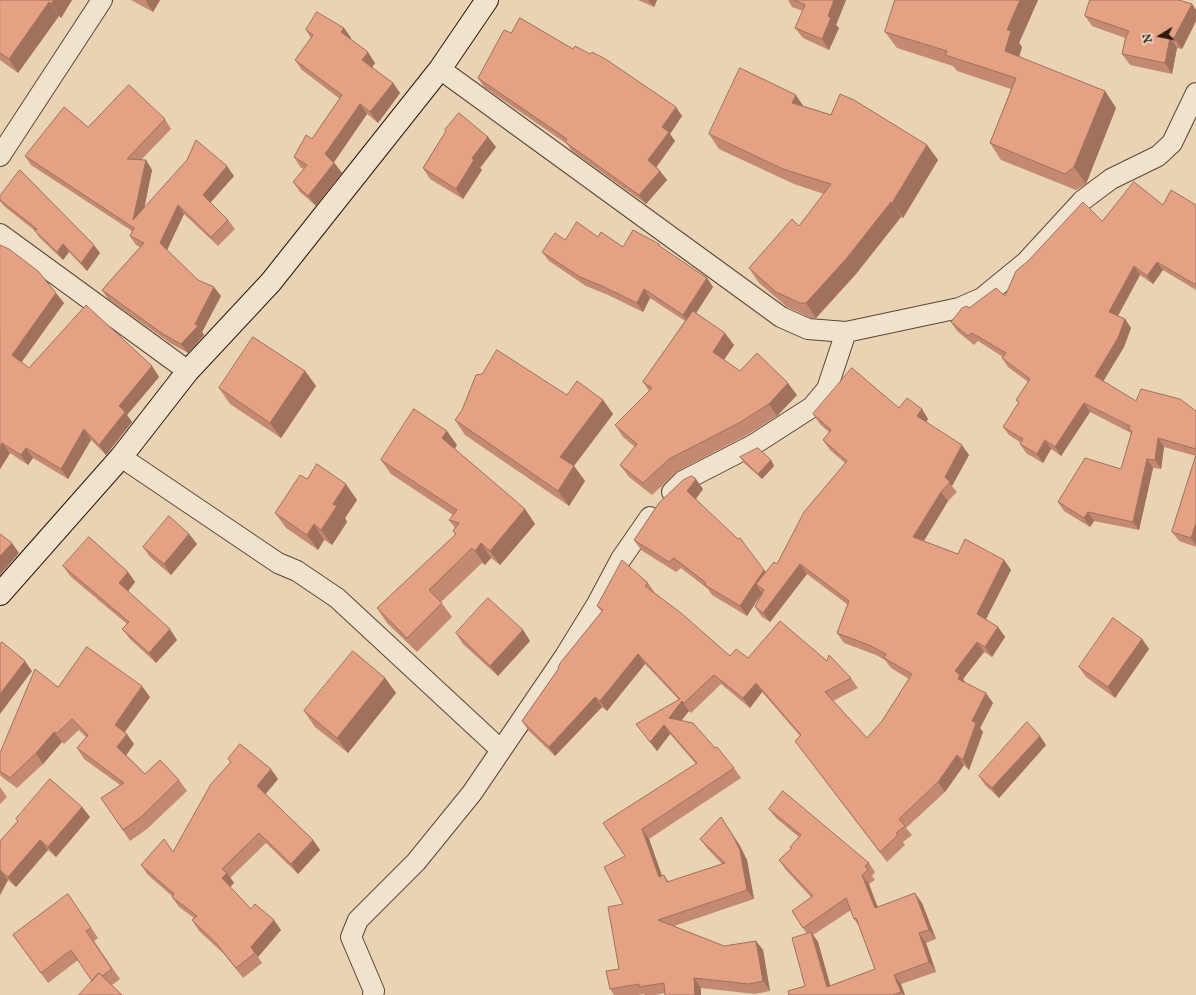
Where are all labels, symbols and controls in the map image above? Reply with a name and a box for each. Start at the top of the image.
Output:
north arrow [1140,16,1180,56]
text: N [1140,32,1155,44]

